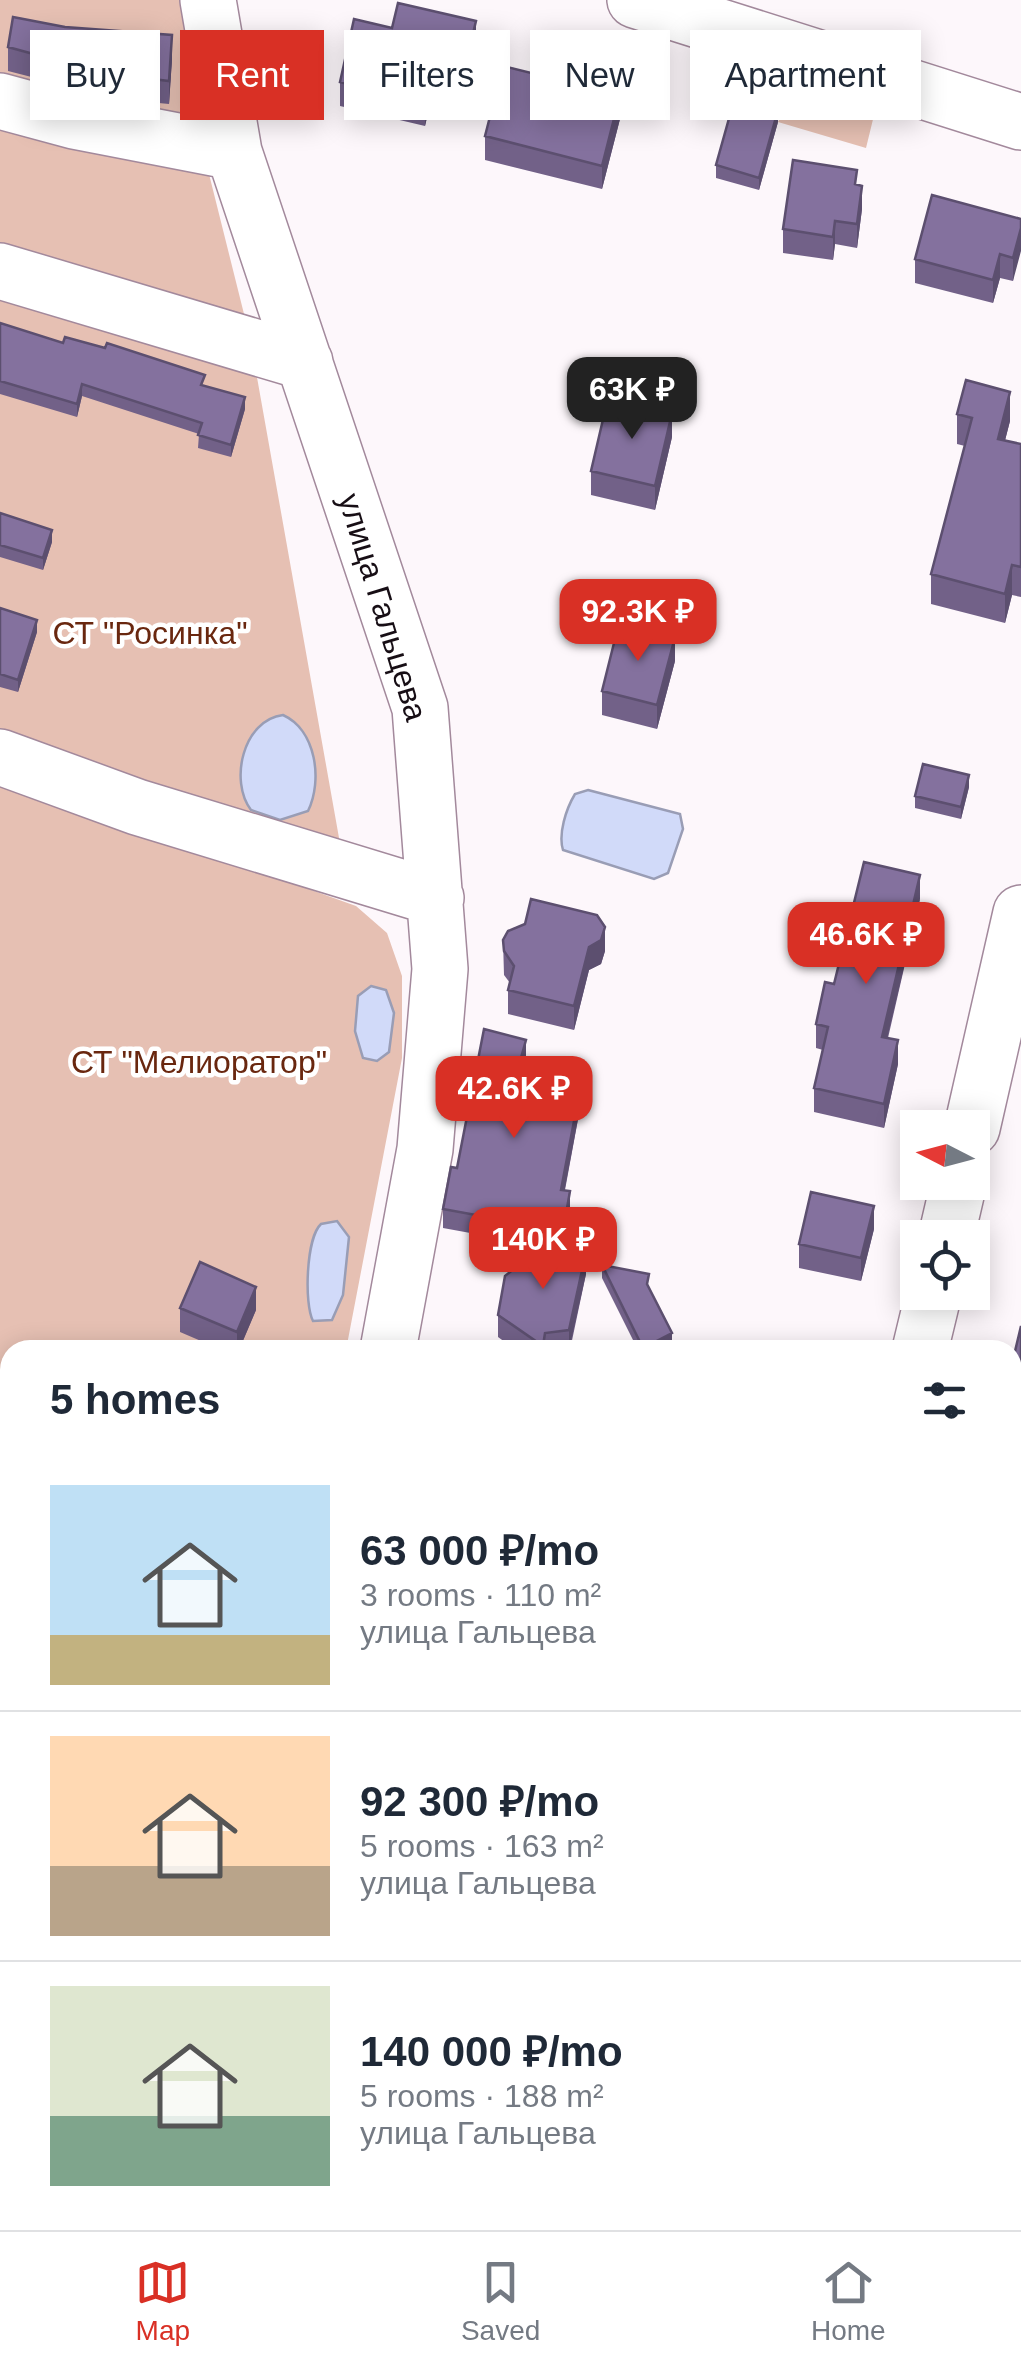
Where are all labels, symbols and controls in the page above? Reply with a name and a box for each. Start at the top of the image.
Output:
chip: Buy [30,30,160,120]
chip: Rent [180,30,324,120]
chip: Filters [344,30,510,120]
chip: New [530,30,670,120]
chip: Apartment [690,30,921,120]
pin: 63K ₽ [562,357,702,442]
text: 63K ₽ [589,371,675,407]
street label: улица Гальцева [331,489,435,725]
pin: 92.3K ₽ [546,579,730,664]
text: 92.3K ₽ [582,593,694,629]
park label: СТ "Росинка" [53,615,247,651]
pin: 46.6K ₽ [774,902,958,987]
text: 46.6K ₽ [810,916,922,952]
park label: СТ "Мелиоратор" [71,1044,327,1080]
pin: 42.6K ₽ [422,1056,606,1141]
text: 42.6K ₽ [458,1070,570,1106]
north arrow [900,1110,990,1200]
map controls [900,1110,990,1310]
pin: 140K ₽ [462,1207,624,1292]
button: locate [900,1220,990,1310]
text: 140K ₽ [491,1221,595,1257]
icon: filters [917,1373,972,1428]
text: 5 homes [50,1376,220,1423]
icon: home [130,1525,250,1645]
text: 63 000 ₽/mo [360,1527,599,1574]
text: 3 rooms · 110 m² [360,1577,601,1613]
text: улица Гальцева [360,1614,596,1650]
icon: home [130,1776,250,1896]
text: 92 300 ₽/mo [360,1778,599,1825]
text: 5 rooms · 163 m² [360,1828,604,1864]
text: улица Гальцева [360,1865,596,1901]
icon: home [130,2026,250,2146]
text: 140 000 ₽/mo [360,2028,623,2075]
text: 5 rooms · 188 m² [360,2078,604,2114]
text: улица Гальцева [360,2115,596,2151]
tab: Map [135,2255,190,2347]
tab: Saved [461,2255,540,2347]
tab: Home [811,2255,886,2347]

